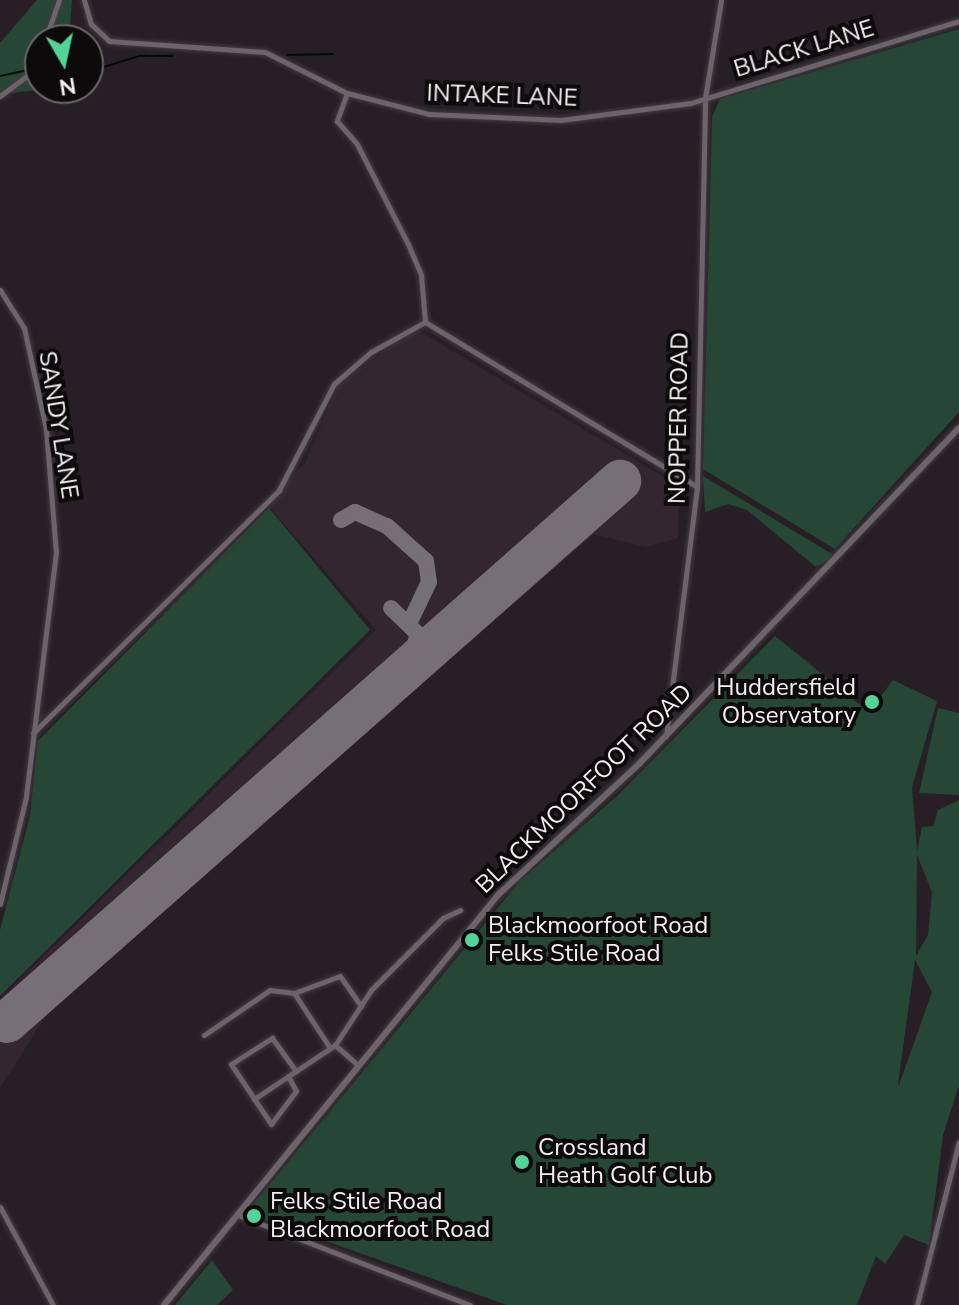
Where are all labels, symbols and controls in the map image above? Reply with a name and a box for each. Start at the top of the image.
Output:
street label: BLACK LANE [730,14,878,84]
north arrow [24,24,104,104]
text: N [57,70,78,102]
street label: INTAKE LANE [426,79,578,113]
street label: NOPPER ROAD [663,332,695,504]
street label: SANDY LANE [32,349,84,501]
place label: Huddersfield Observatory [716,674,856,730]
street label: BLACKMOORFOOT ROAD [470,678,698,900]
marker: Huddersfield Observatory [863,693,881,711]
place label: Blackmoorfoot Road Felks Stile Road [488,912,708,968]
marker: Blackmoorfoot Road Felks Stile Road [463,931,481,949]
place label: Crossland Heath Golf Club [538,1134,713,1190]
marker: Crossland Heath Golf Club [513,1153,531,1171]
place label: Felks Stile Road Blackmoorfoot Road [270,1188,490,1244]
marker: Felks Stile Road Blackmoorfoot Road [245,1207,263,1225]

